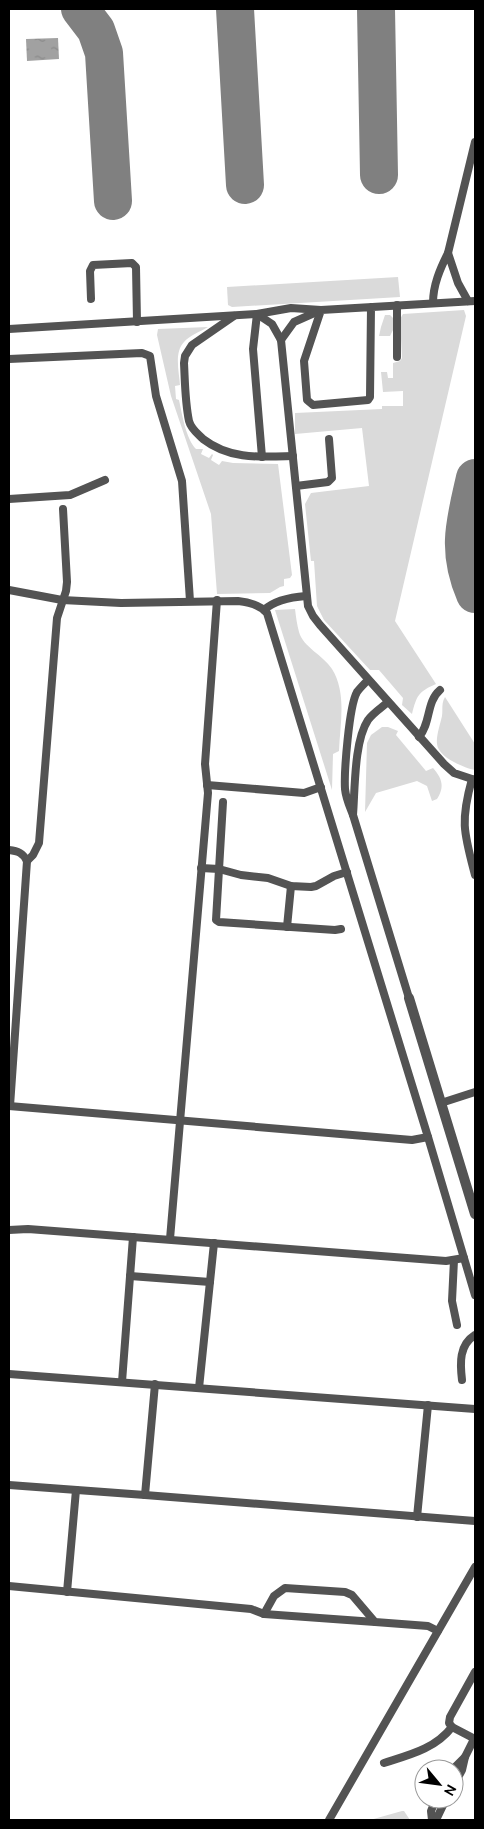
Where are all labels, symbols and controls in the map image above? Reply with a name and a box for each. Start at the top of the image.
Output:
north arrow [414,1759,464,1809]
text: N [441,1782,460,1799]

